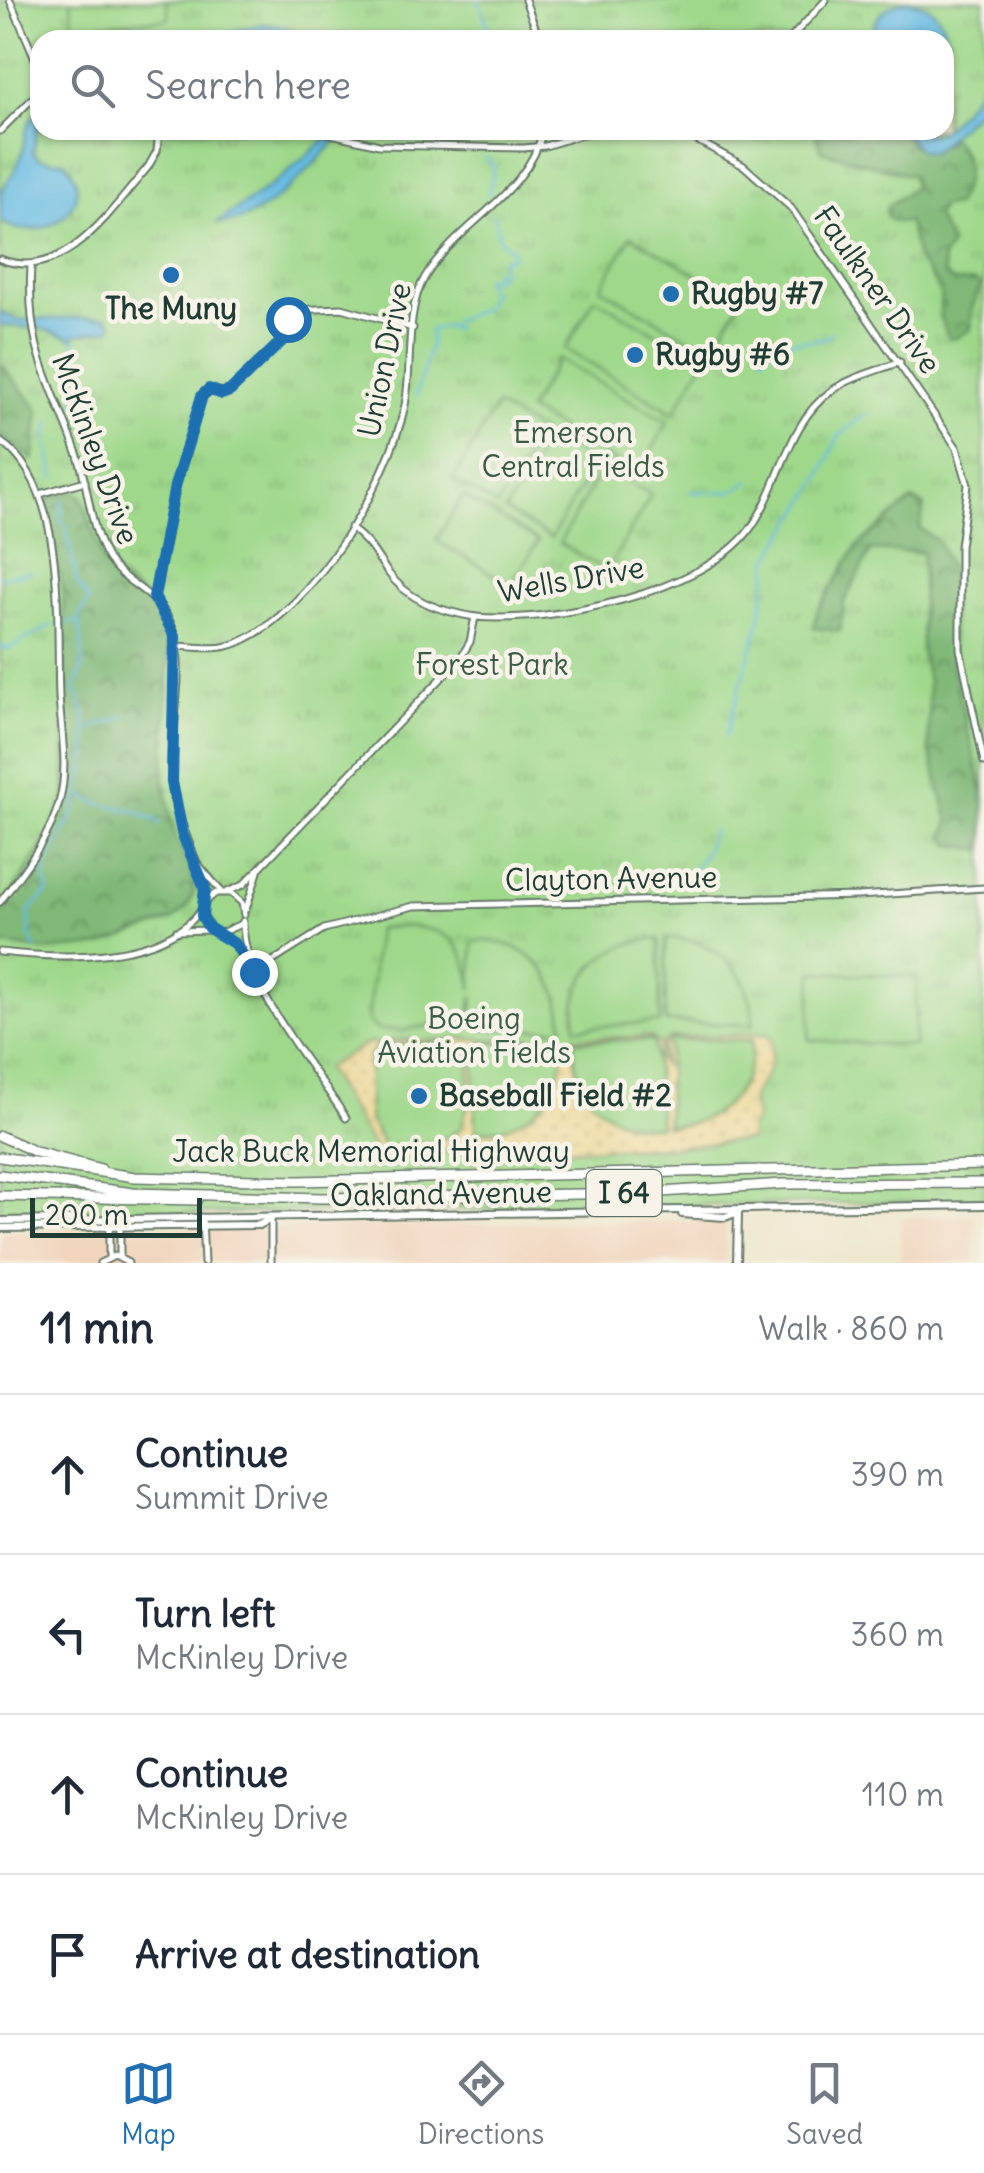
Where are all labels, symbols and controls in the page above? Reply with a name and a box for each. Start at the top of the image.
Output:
search box [30,30,954,140]
icon: search [65,58,120,113]
text: Search here [145,62,351,109]
street label: Faulkner Drive [806,198,950,381]
marker: The Muny [160,264,182,286]
place label: Rugby #7 [691,274,823,312]
street label: Union Drive [349,279,419,440]
marker: Rugby #7 [660,283,682,305]
place label: The Muny [105,289,237,327]
route start [266,297,312,343]
place label: Rugby #6 [655,335,790,373]
marker: Rugby #6 [624,344,646,366]
street label: McKinley Drive [44,348,148,549]
park label: Emerson Central Fields [481,413,665,485]
street label: Wells Drive [495,547,647,611]
park label: Forest Park [416,645,568,683]
street label: Clayton Avenue [504,857,718,899]
route end [232,950,278,996]
park label: Boeing Aviation Fields [377,999,571,1071]
place label: Baseball Field #2 [439,1076,672,1114]
marker: Baseball Field #2 [408,1085,430,1107]
street label: Jack Buck Memorial Highway [172,1132,570,1170]
road number: I 64 [586,1170,662,1216]
street label: Oakland Avenue [330,1172,552,1214]
scale bar [30,1193,202,1238]
text: 200 m [45,1197,128,1233]
text: 11 min [40,1302,154,1354]
text: Walk · 860 m [758,1308,944,1349]
text: Continue [135,1430,288,1477]
icon: ahead [40,1447,95,1502]
text: 390 m [851,1454,944,1495]
text: Summit Drive [135,1477,329,1518]
text: Turn left [135,1590,275,1637]
icon: left [40,1607,95,1662]
text: 360 m [851,1614,944,1655]
text: McKinley Drive [135,1637,348,1678]
text: Continue [135,1750,288,1797]
icon: ahead [40,1767,95,1822]
text: 110 m [862,1774,944,1815]
text: McKinley Drive [135,1797,348,1838]
icon: arrive [40,1927,95,1982]
text: Arrive at destination [135,1931,480,1978]
tab: Map [121,2056,176,2152]
tab: Directions [418,2056,544,2152]
tab: Saved [786,2056,863,2152]

